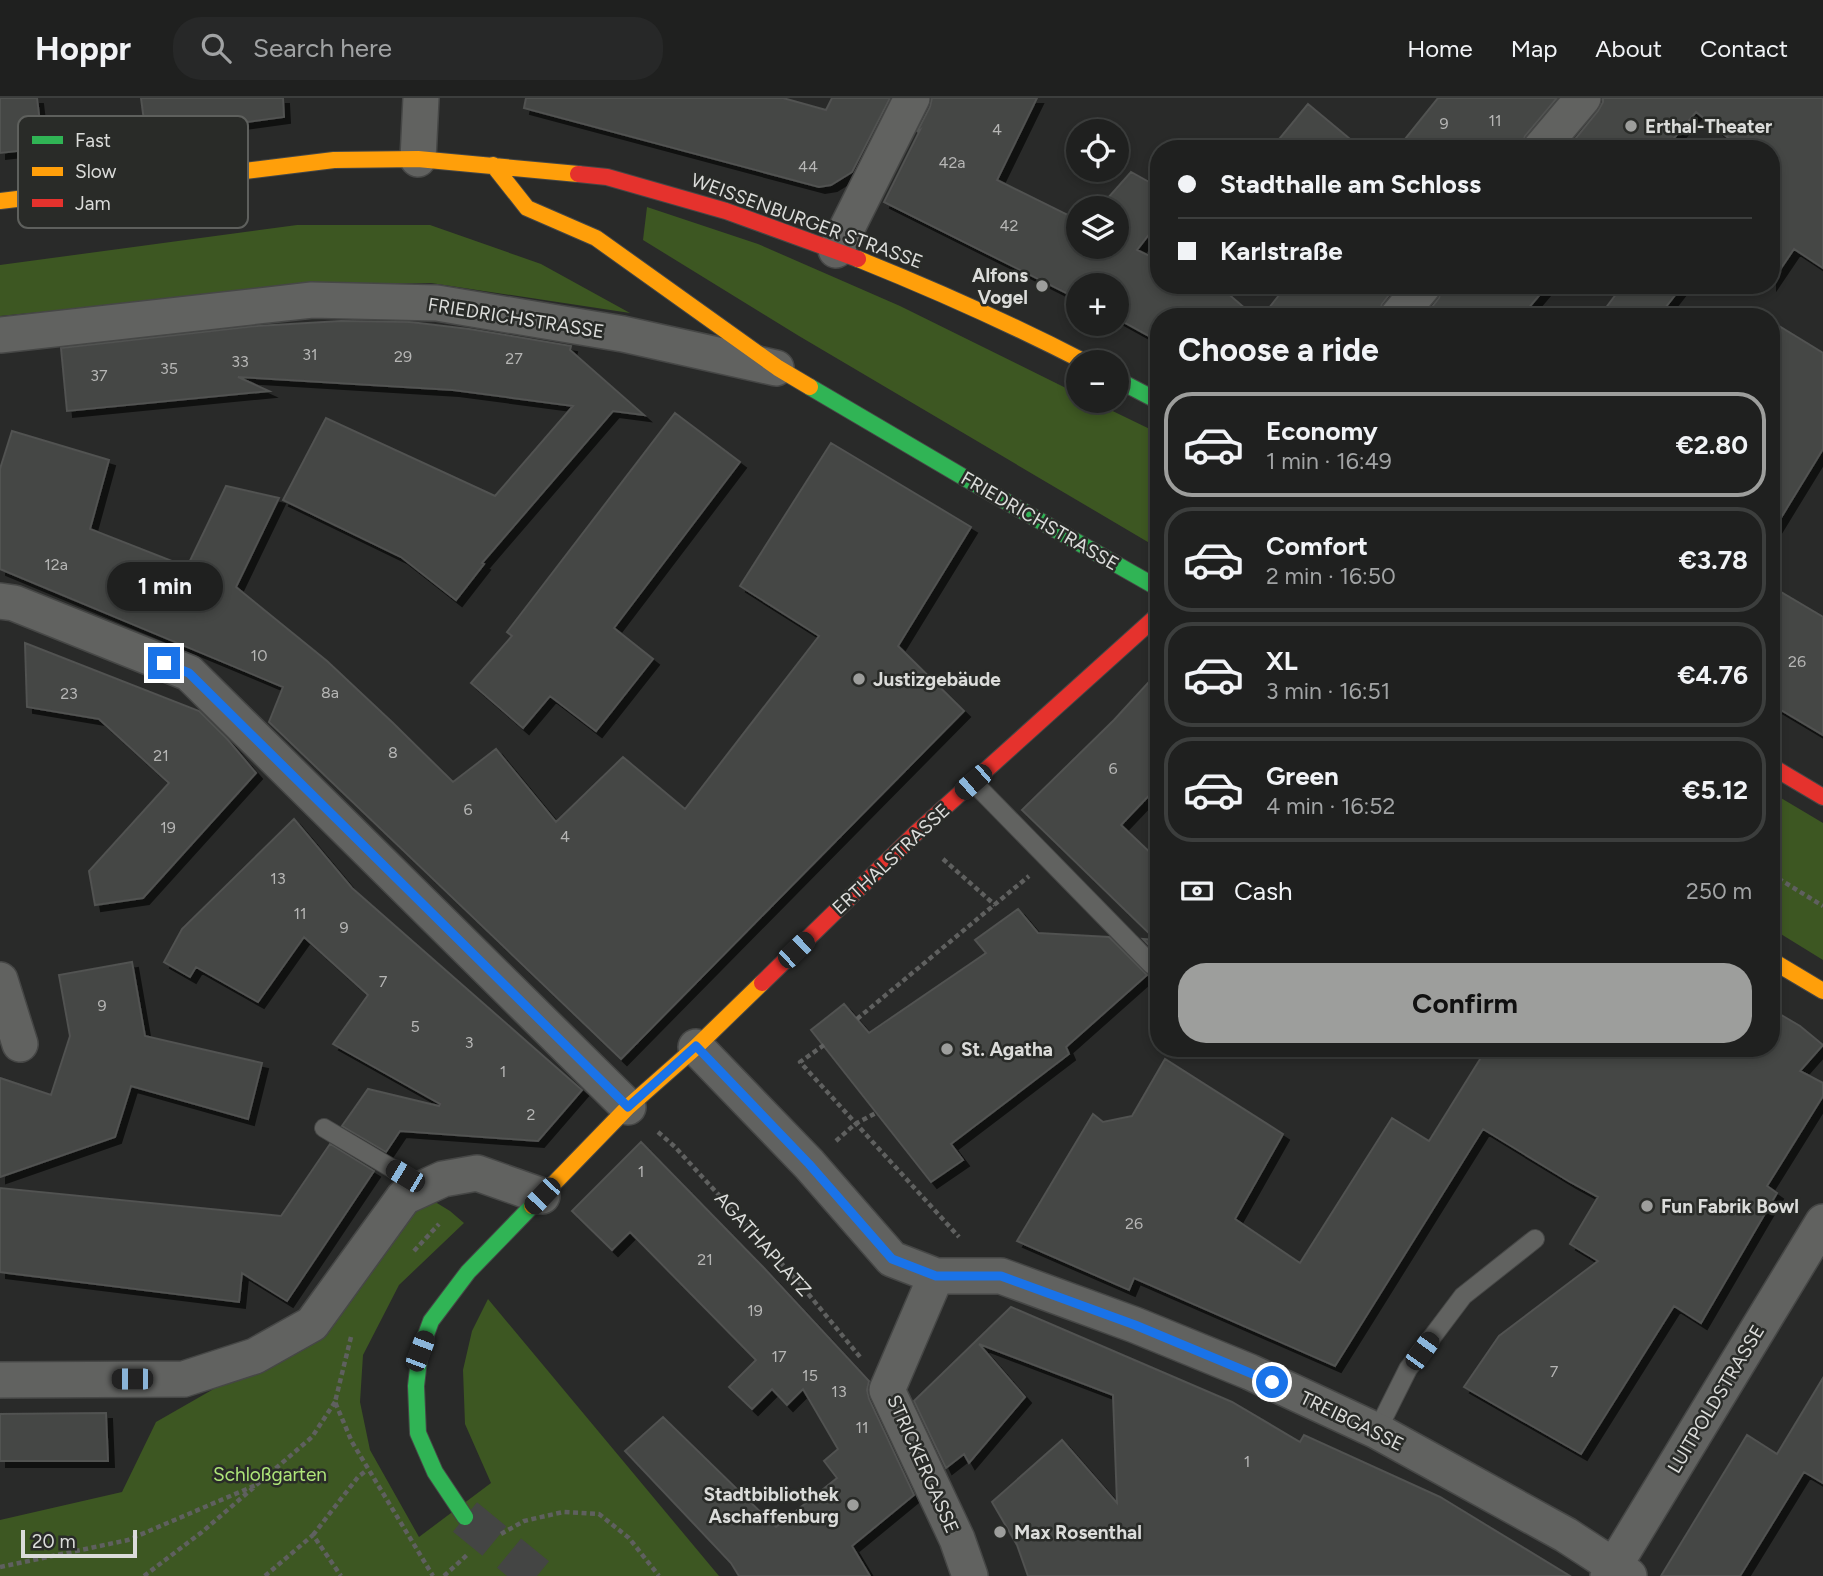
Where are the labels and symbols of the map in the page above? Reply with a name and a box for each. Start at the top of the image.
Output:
house number: 11 [1488,111,1502,130]
house number: 9 [1439,114,1449,133]
place label: Erthal-Theater [1645,115,1772,138]
legend [18,116,248,228]
marker: Erthal-Theater [1623,118,1639,134]
house number: 4 [992,120,1002,139]
text: Fast [75,129,111,152]
house number: 42a [938,153,966,172]
house number: 44 [798,157,818,176]
text: Slow [75,160,117,183]
street label: WEISSENBURGER STRASSE [688,168,926,274]
text: Jam [75,192,111,215]
house number: 42 [1000,216,1018,235]
place label: Alfons Vogel [972,264,1028,309]
marker: Alfons Vogel [1034,278,1050,294]
street label: FRIEDRICHSTRASSE [426,293,606,343]
house number: 31 [302,345,318,364]
house number: 29 [394,347,412,366]
house number: 27 [505,349,523,368]
house number: 33 [231,352,249,371]
house number: 35 [160,359,178,378]
house number: 37 [90,366,108,385]
street label: FRIEDRICHSTRASSE [957,466,1123,576]
house number: 12a [44,555,68,574]
callout: 1 min [106,561,222,610]
house number: 10 [251,646,267,665]
route end [148,647,180,679]
house number: 26 [1788,652,1806,671]
place label: Justizgebäude [873,668,1001,691]
marker: Justizgebäude [851,671,867,687]
house number: 8a [321,683,339,702]
house number: 23 [60,684,78,703]
house number: 8 [388,743,398,762]
house number: 21 [153,746,169,765]
house number: 6 [1108,759,1118,778]
car [951,760,996,804]
street label: ERTHALSTRASSE [828,799,954,919]
house number: 6 [463,800,473,819]
house number: 19 [160,818,176,837]
house number: 4 [560,827,570,846]
house number: 13 [270,869,286,888]
house number: 11 [293,904,307,923]
house number: 9 [339,918,349,937]
car [774,928,819,972]
house number: 7 [379,972,388,991]
house number: 9 [97,996,107,1015]
house number: 5 [410,1017,420,1036]
house number: 3 [465,1033,473,1052]
place label: St. Agatha [961,1038,1053,1061]
marker: St. Agatha [939,1041,955,1057]
house number: 1 [500,1062,506,1081]
house number: 2 [527,1105,535,1124]
car [382,1156,429,1196]
house number: 1 [638,1162,644,1181]
car [520,1174,565,1218]
street label: AGATHAPLATZ [710,1187,816,1301]
place label: Fun Fabrik Bowl [1661,1195,1799,1218]
marker: Fun Fabrik Bowl [1639,1198,1655,1214]
house number: 26 [1125,1214,1143,1233]
house number: 21 [697,1250,713,1269]
house number: 19 [747,1301,763,1320]
street label: LUITPOLDSTRASSE [1663,1321,1769,1477]
car [403,1328,438,1374]
car [1402,1328,1443,1374]
house number: 17 [771,1347,787,1366]
house number: 7 [1550,1362,1559,1381]
house number: 15 [802,1366,818,1385]
route start [1256,1366,1288,1398]
car [112,1369,154,1390]
house number: 13 [831,1382,847,1401]
street label: TREIBGASSE [1297,1386,1407,1456]
street label: STRICKERGASSE [882,1391,964,1537]
house number: 11 [855,1418,869,1437]
house number: 1 [1244,1452,1250,1471]
park label: Schloßgarten [213,1463,327,1486]
place label: Stadtbibliothek Aschaffenburg [703,1483,840,1528]
marker: Stadtbibliothek Aschaffenburg [845,1497,861,1513]
place label: Max Rosenthal [1014,1521,1142,1544]
marker: Max Rosenthal [992,1524,1008,1540]
scale bar [21,1527,136,1559]

